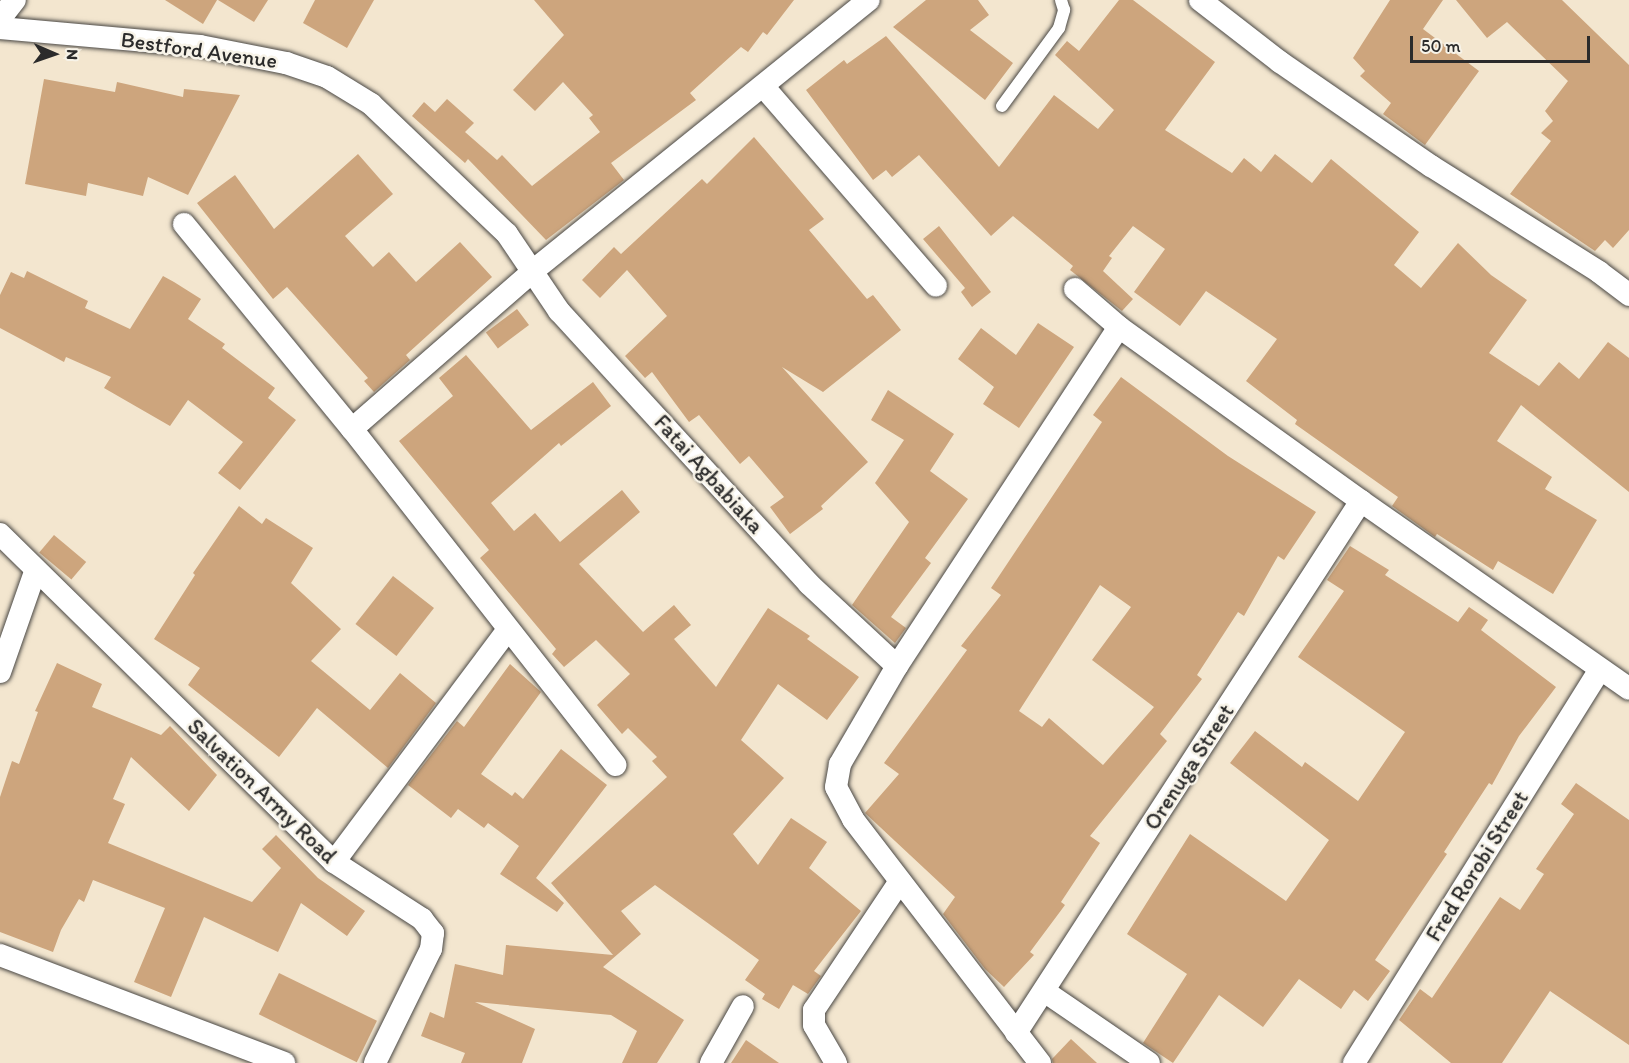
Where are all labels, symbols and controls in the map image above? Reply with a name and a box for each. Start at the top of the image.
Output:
north arrow [24,24,84,84]
scale bar [1413,24,1593,62]
street label: Bestford Avenue [120,26,278,74]
text: 50 m [1421,35,1461,57]
text: N [63,49,82,60]
street label: Fatai Agbabiaka [649,409,769,539]
street label: Orenuga Street [1139,699,1239,835]
street label: Salvation Army Road [182,713,342,869]
street label: Fred Rorobi Street [1420,786,1534,946]

